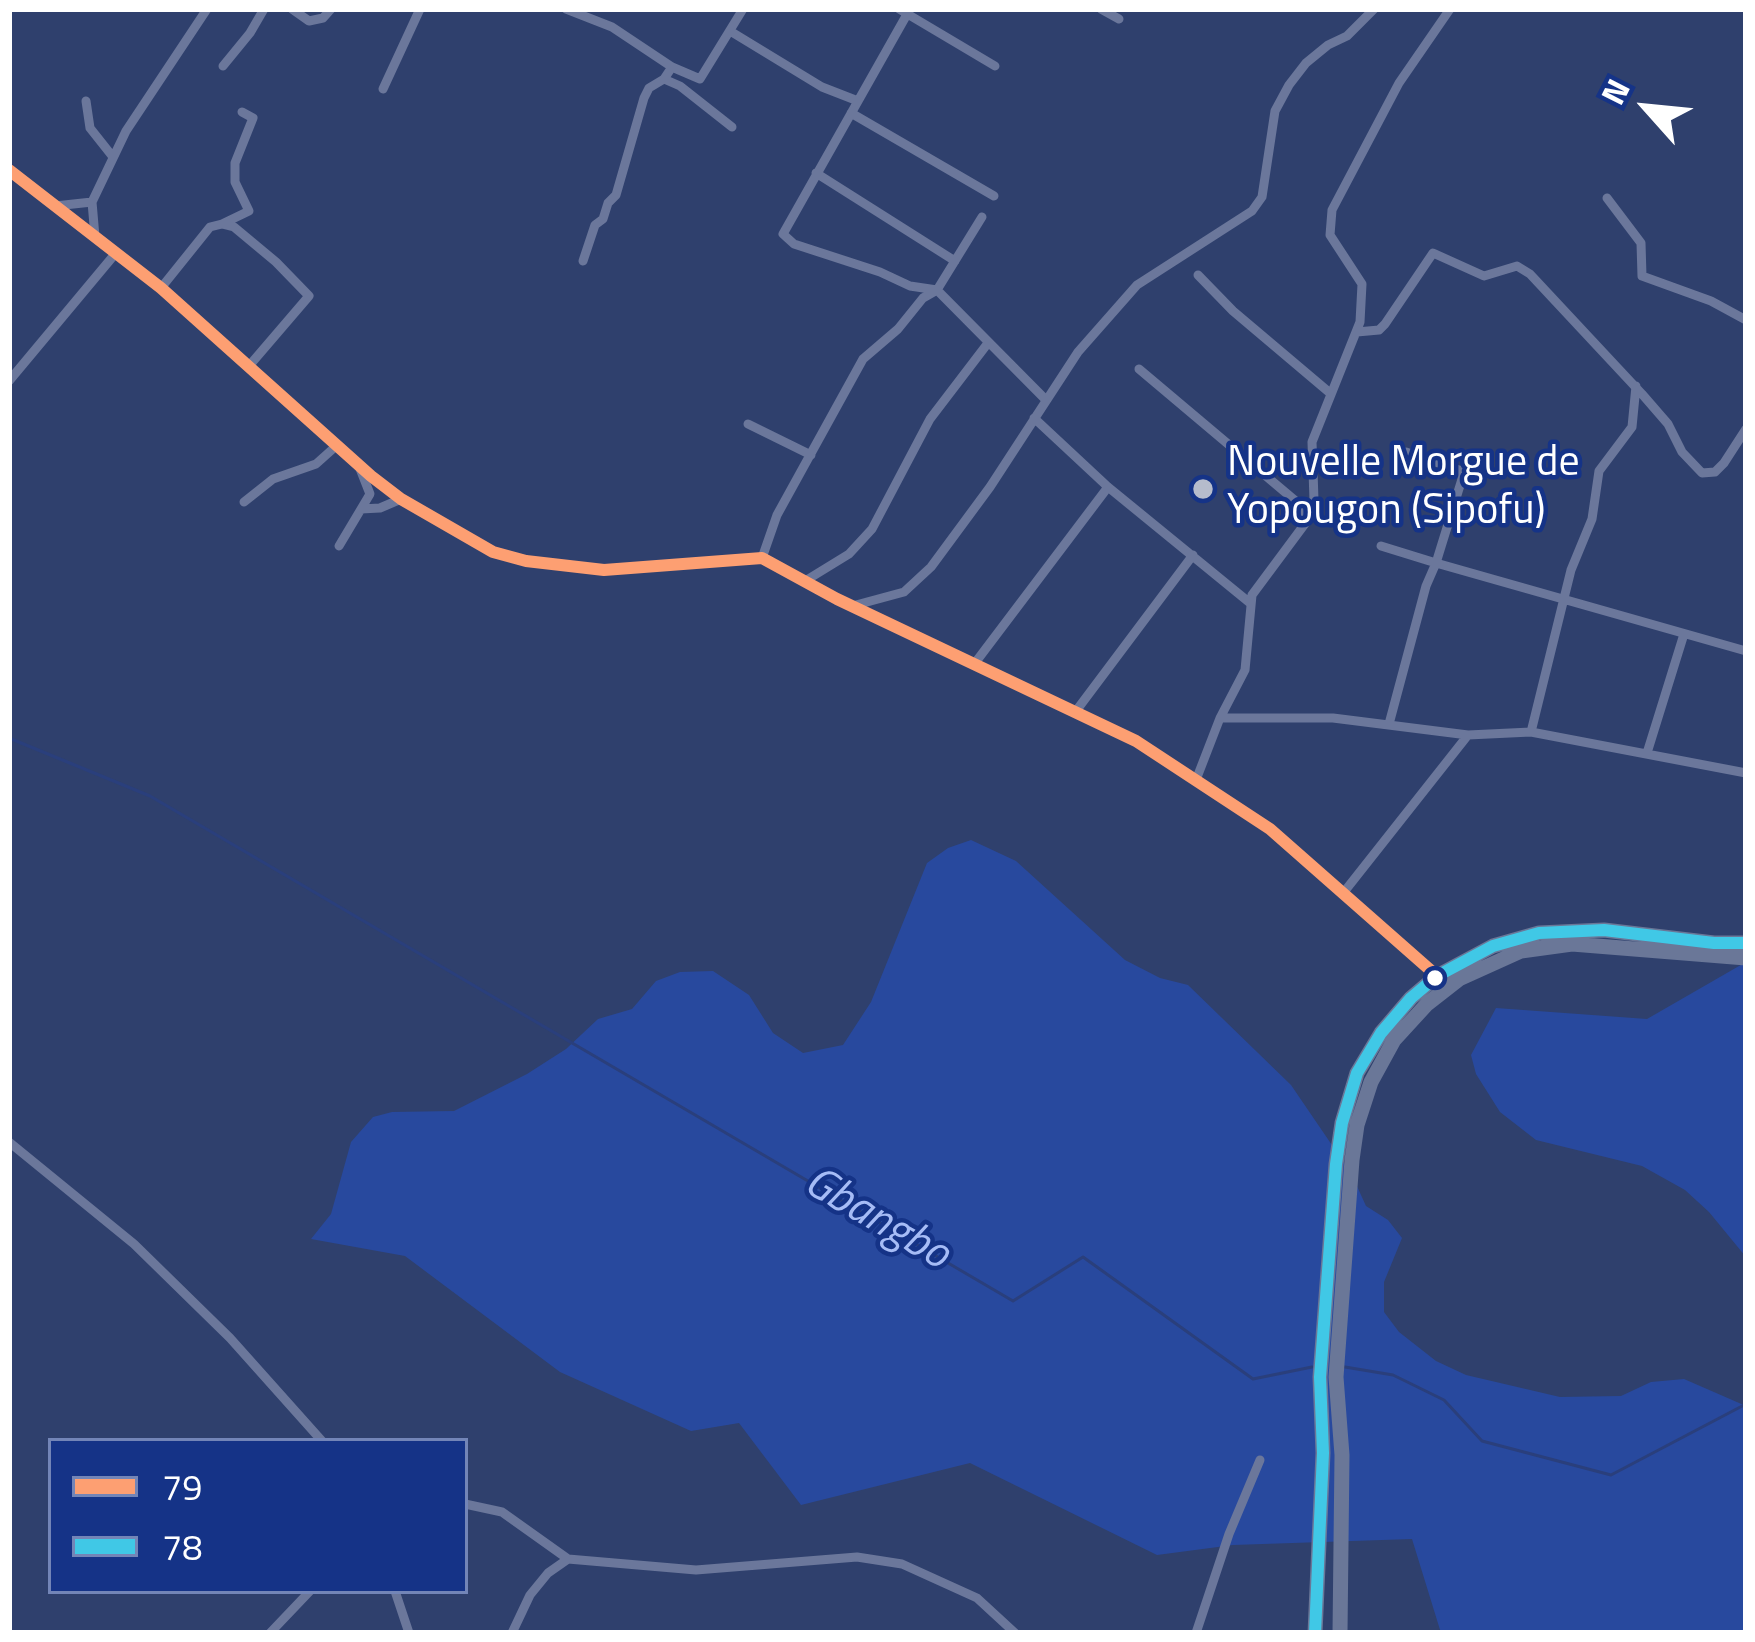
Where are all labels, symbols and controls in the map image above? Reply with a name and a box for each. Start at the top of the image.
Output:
north arrow [1587,48,1707,168]
text: N [1587,70,1642,113]
place label: Nouvelle Morgue de Yopougon (Sipofu) [1227,440,1580,538]
marker: Nouvelle Morgue de Yopougon (Sipofu) [1190,476,1216,502]
unlabelled marker [1424,967,1446,989]
water label: Gbangbo [794,1157,958,1283]
legend [48,1438,468,1594]
text: 79 [162,1459,202,1514]
text: 78 [162,1519,202,1574]

